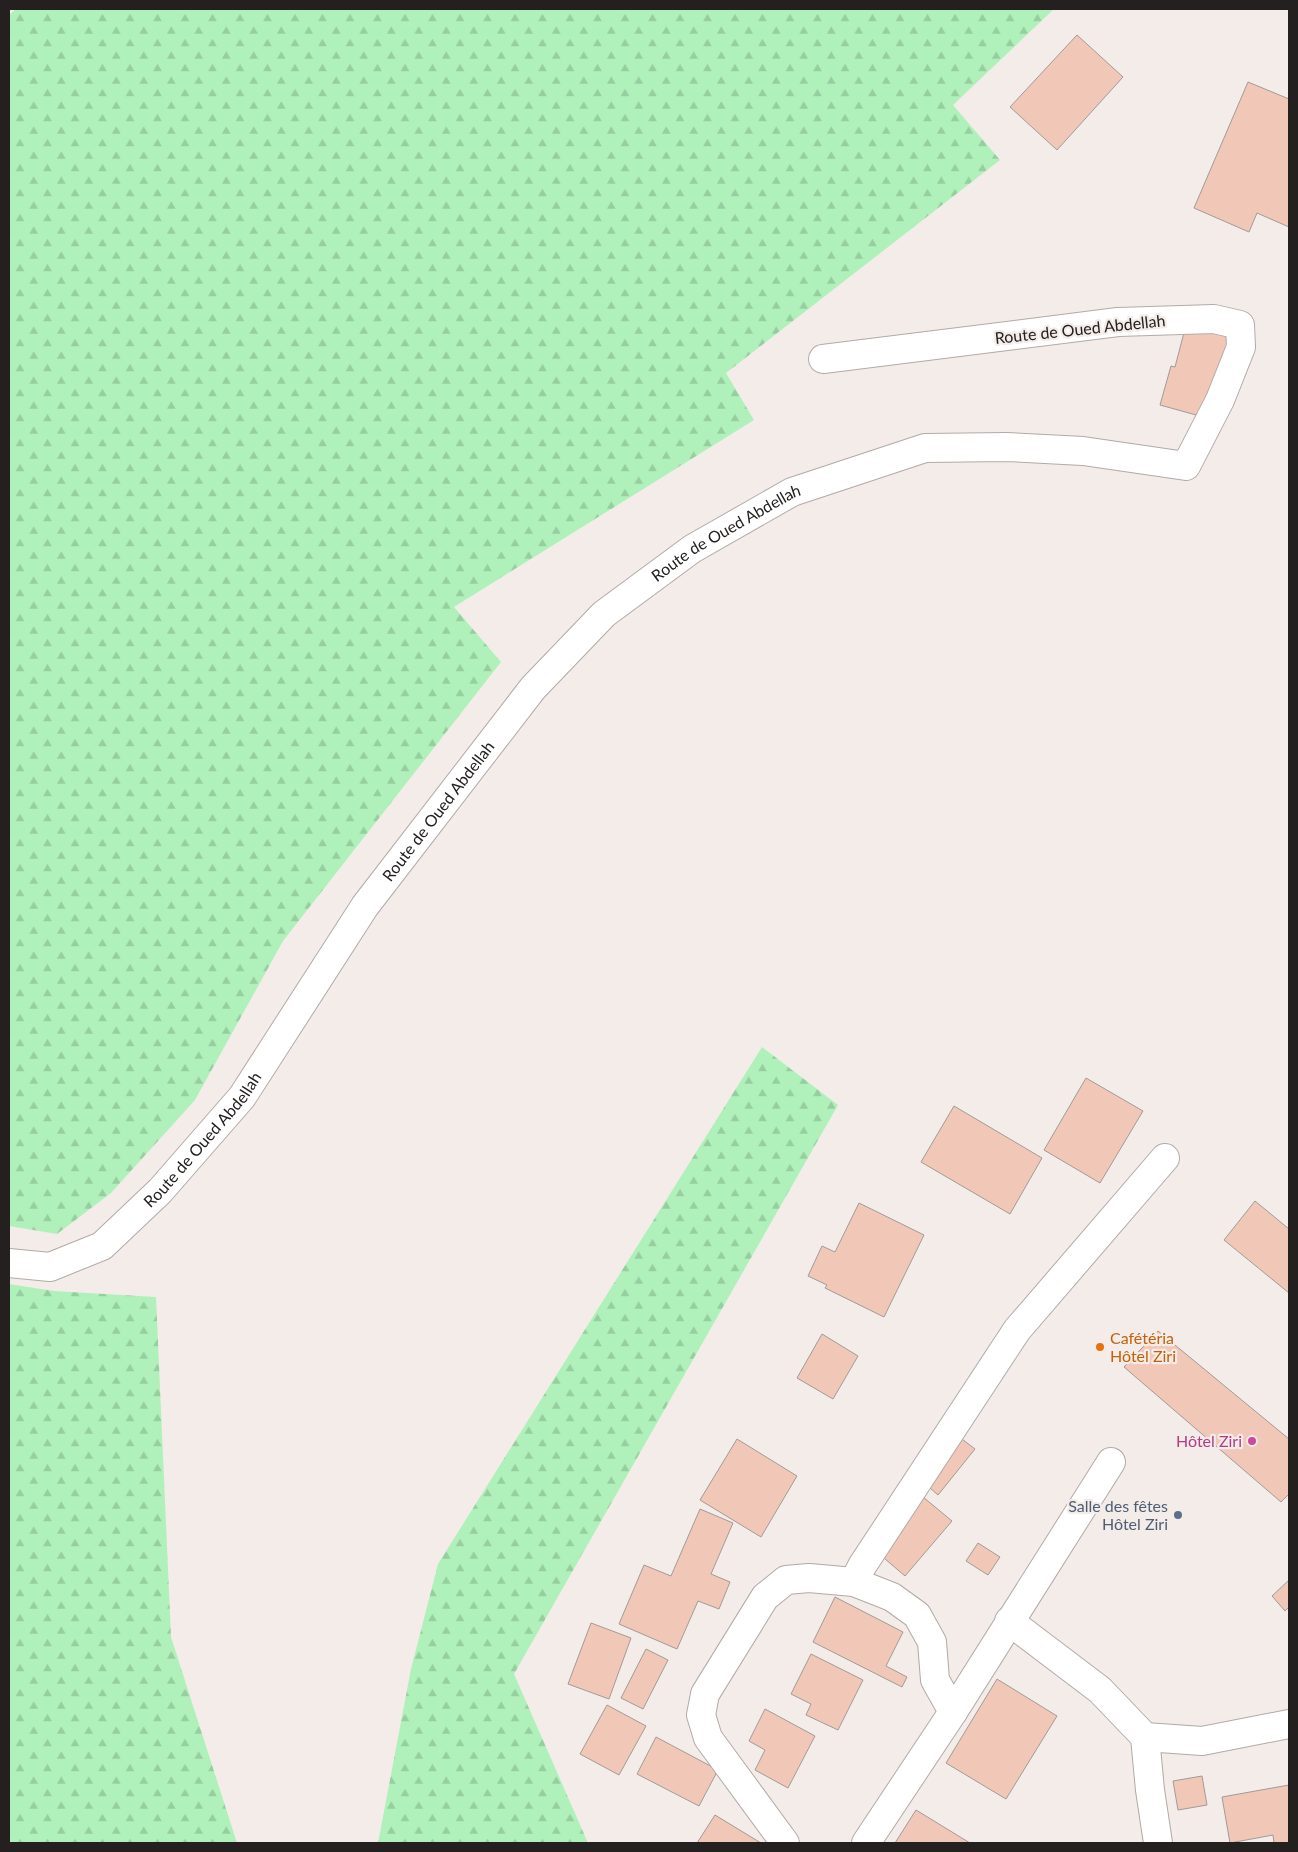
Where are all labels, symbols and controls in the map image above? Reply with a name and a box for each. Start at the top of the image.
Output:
street label: Route de Oued Abdellah [994,310,1166,347]
street label: Route de Oued Abdellah [647,480,803,585]
street label: Route de Oued Abdellah [378,737,498,884]
street label: Route de Oued Abdellah [139,1068,265,1211]
place label: Cafétéria Hôtel Ziri [1110,1328,1176,1365]
marker: Cafétéria Hôtel Ziri [1094,1341,1106,1353]
place label: Hôtel Ziri [1176,1431,1242,1450]
marker: Hôtel Ziri [1246,1435,1258,1447]
place label: Salle des fêtes Hôtel Ziri [1068,1496,1168,1533]
marker: Salle des fêtes Hôtel Ziri [1172,1509,1184,1521]

